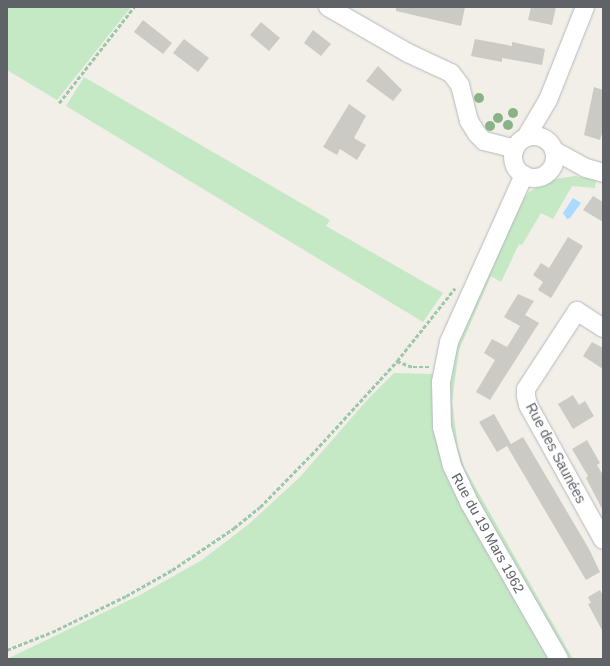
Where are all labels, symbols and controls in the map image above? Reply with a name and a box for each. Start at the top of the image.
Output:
street label: Rue des Saunées [522,400,590,506]
street label: Rue du 19 Mars 1962 [448,470,528,596]

